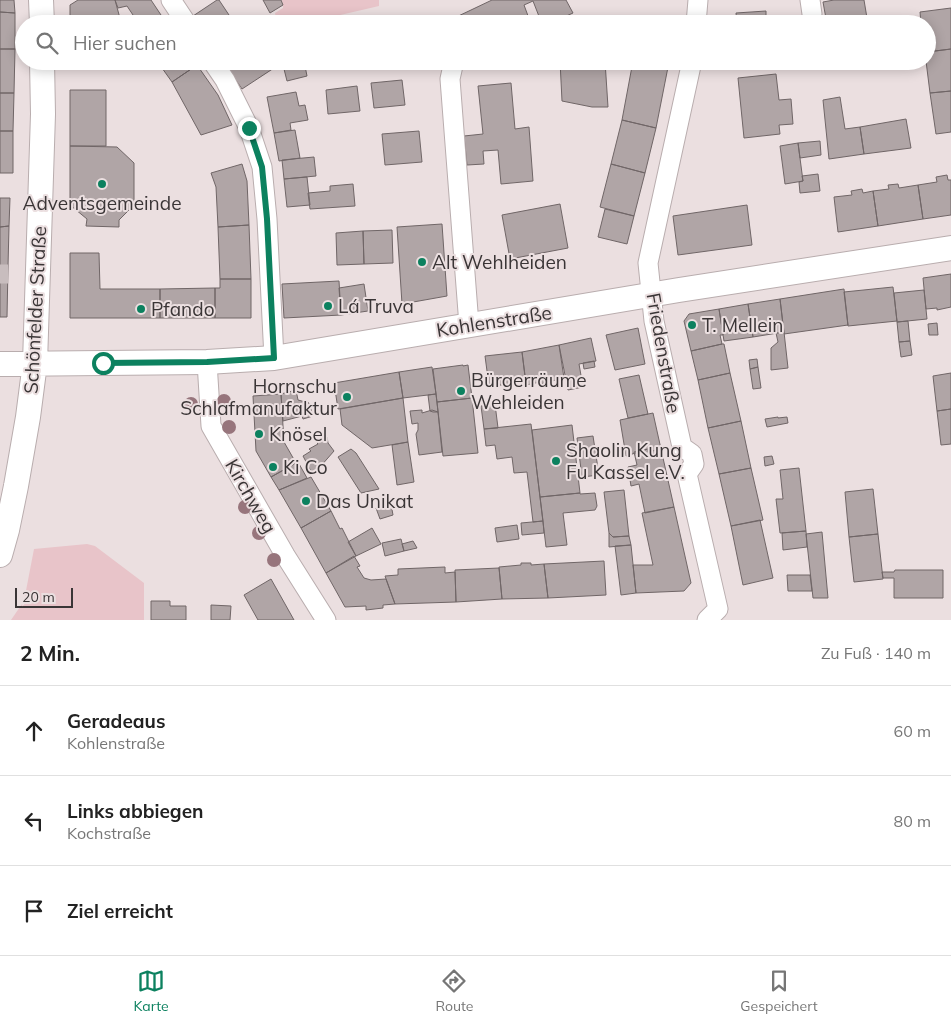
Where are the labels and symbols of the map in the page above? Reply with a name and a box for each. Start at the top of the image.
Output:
route end [238,117,261,140]
marker: Adventsgemeinde [96,178,108,190]
place label: Adventsgemeinde [23,191,181,215]
street label: Schönfelder Straße [19,225,51,395]
place label: Alt Wehlheiden [432,250,567,274]
marker: Alt Wehlheiden [416,256,428,268]
street label: Friedenstraße [642,291,686,415]
place label: Lá Truva [338,294,414,318]
place label: Pfando [151,297,214,321]
marker: Lá Truva [322,300,334,312]
street label: Kohlenstraße [435,300,553,342]
marker: Pfando [135,303,147,315]
place label: T. Mellein [702,313,783,337]
marker: T. Mellein [686,319,698,331]
route start [92,352,115,375]
place label: Bürgerräume Wehleiden [471,368,587,414]
place label: Hornschu Schlafmanufaktur [180,374,337,420]
marker: Bürgerräume Wehleiden [455,385,467,397]
marker: Hornschu Schlafmanufaktur [341,391,353,403]
place label: Knösel [269,422,327,446]
marker: Knösel [253,428,265,440]
place label: Shaolin Kung Fu Kassel e.V. [566,438,685,484]
street label: Kirchweg [220,455,282,537]
place label: Ki Co [283,455,328,479]
marker: Shaolin Kung Fu Kassel e.V. [550,455,562,467]
marker: Ki Co [267,461,279,473]
place label: Das Unikat [316,489,414,513]
marker: Das Unikat [300,495,312,507]
scale bar [15,585,72,608]

